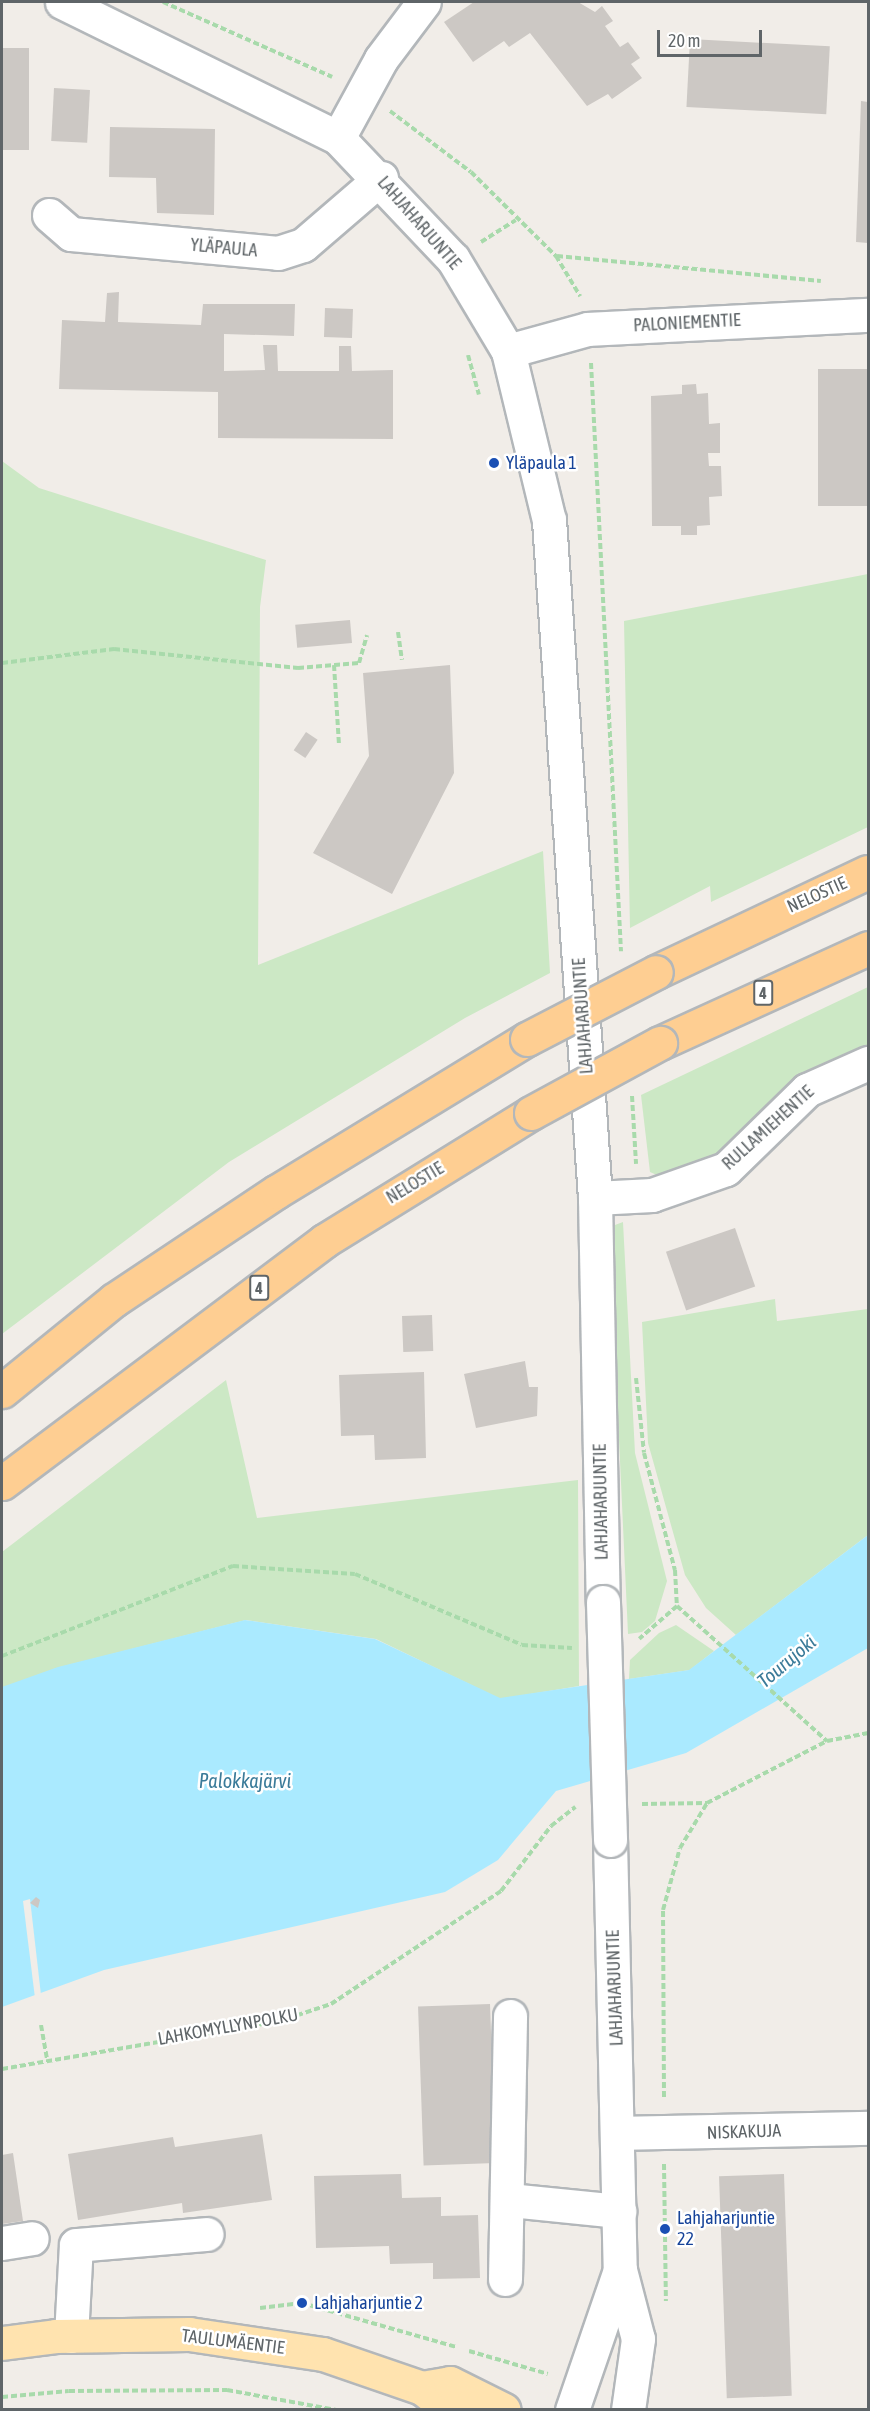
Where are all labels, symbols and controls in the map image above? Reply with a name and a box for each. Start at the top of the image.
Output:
scale bar [660,18,765,56]
text: 20 m [668,30,700,51]
street label: LAHJAHARJUNTIE [373,172,465,274]
street label: YLÄPAULA [190,234,258,262]
street label: PALONIEMENTIE [633,309,741,337]
place label: Yläpaula 1 [506,452,577,474]
marker: Yläpaula 1 [487,456,501,470]
street label: NELOSTIE [784,872,850,918]
street label: LAHJAHARJUNTIE [568,957,598,1075]
road number: 4 [752,980,774,1006]
street label: RULLAMIEHENTIE [718,1081,818,1175]
street label: NELOSTIE [382,1157,448,1209]
road number: 4 [248,1275,270,1301]
street label: LAHJAHARJUNTIE [589,1444,613,1560]
water label: Tourujoki [752,1630,820,1692]
water label: Palokkajärvi [199,1768,291,1792]
street label: LAHJAHARJUNTIE [602,1930,628,2046]
street label: LAHKOMYLLYNPOLKU [156,2004,300,2050]
street label: NISKAKUJA [706,2120,782,2144]
place label: Lahjaharjuntie 22 [677,2208,775,2250]
marker: Lahjaharjuntie 22 [658,2222,672,2236]
place label: Lahjaharjuntie 2 [314,2292,423,2314]
marker: Lahjaharjuntie 2 [295,2296,309,2310]
street label: TAULUMÄENTIE [180,2325,286,2359]

